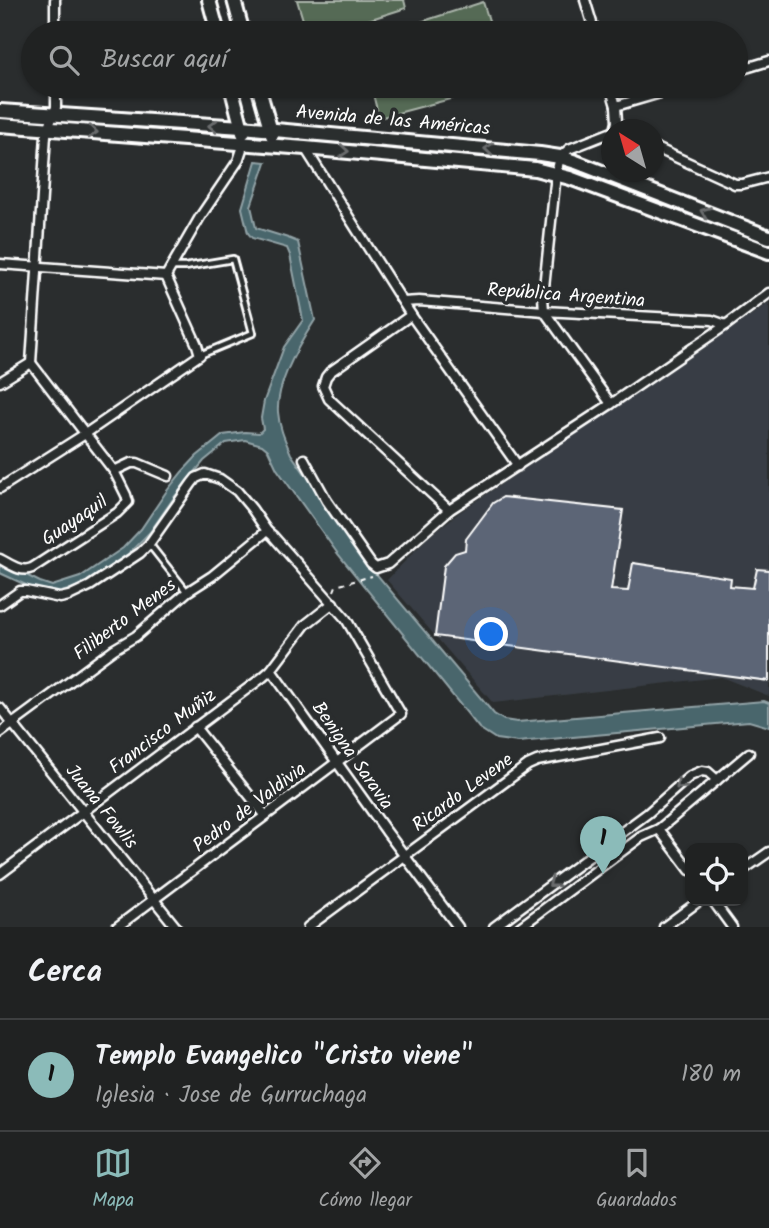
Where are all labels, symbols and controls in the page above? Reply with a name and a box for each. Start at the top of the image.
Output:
search box [21,21,748,98]
text: Buscar aquí [101,39,227,81]
icon: search [45,41,83,79]
street label: Avenida de las Américas [295,98,491,144]
one-way arrow [207,118,218,133]
north arrow [601,119,664,182]
one-way arrow [87,124,98,139]
one-way arrow [483,142,494,157]
one-way arrow [339,143,350,158]
one-way arrow [700,207,712,221]
street label: República Argentina [486,276,646,316]
street label: Guayaquil [36,487,115,554]
street label: Filiberto Menes [67,571,183,669]
your location [474,617,508,651]
street label: Francisco Muñiz [103,681,223,783]
street label: Benigna Saravia [303,696,401,816]
street label: Ricardo Levene [406,746,520,840]
street label: Pedro de Valdivia [187,755,313,861]
street label: Juana Fowlis [57,758,145,856]
one-way arrow [675,777,688,789]
pin: 1 [580,816,626,874]
map controls [685,843,748,906]
button: locate [685,843,748,906]
one-way arrow [549,875,561,888]
text: Cerca [28,949,102,997]
text: Templo Evangelico "Cristo viene" [95,1036,473,1078]
text: 1 [48,1057,54,1093]
text: 180 m [681,1057,741,1093]
text: Iglesia · Jose de Gurruchaga [95,1078,367,1114]
tab: Mapa [92,1144,134,1216]
tab: Cómo llegar [318,1144,412,1216]
tab: Guardados [596,1144,677,1216]

